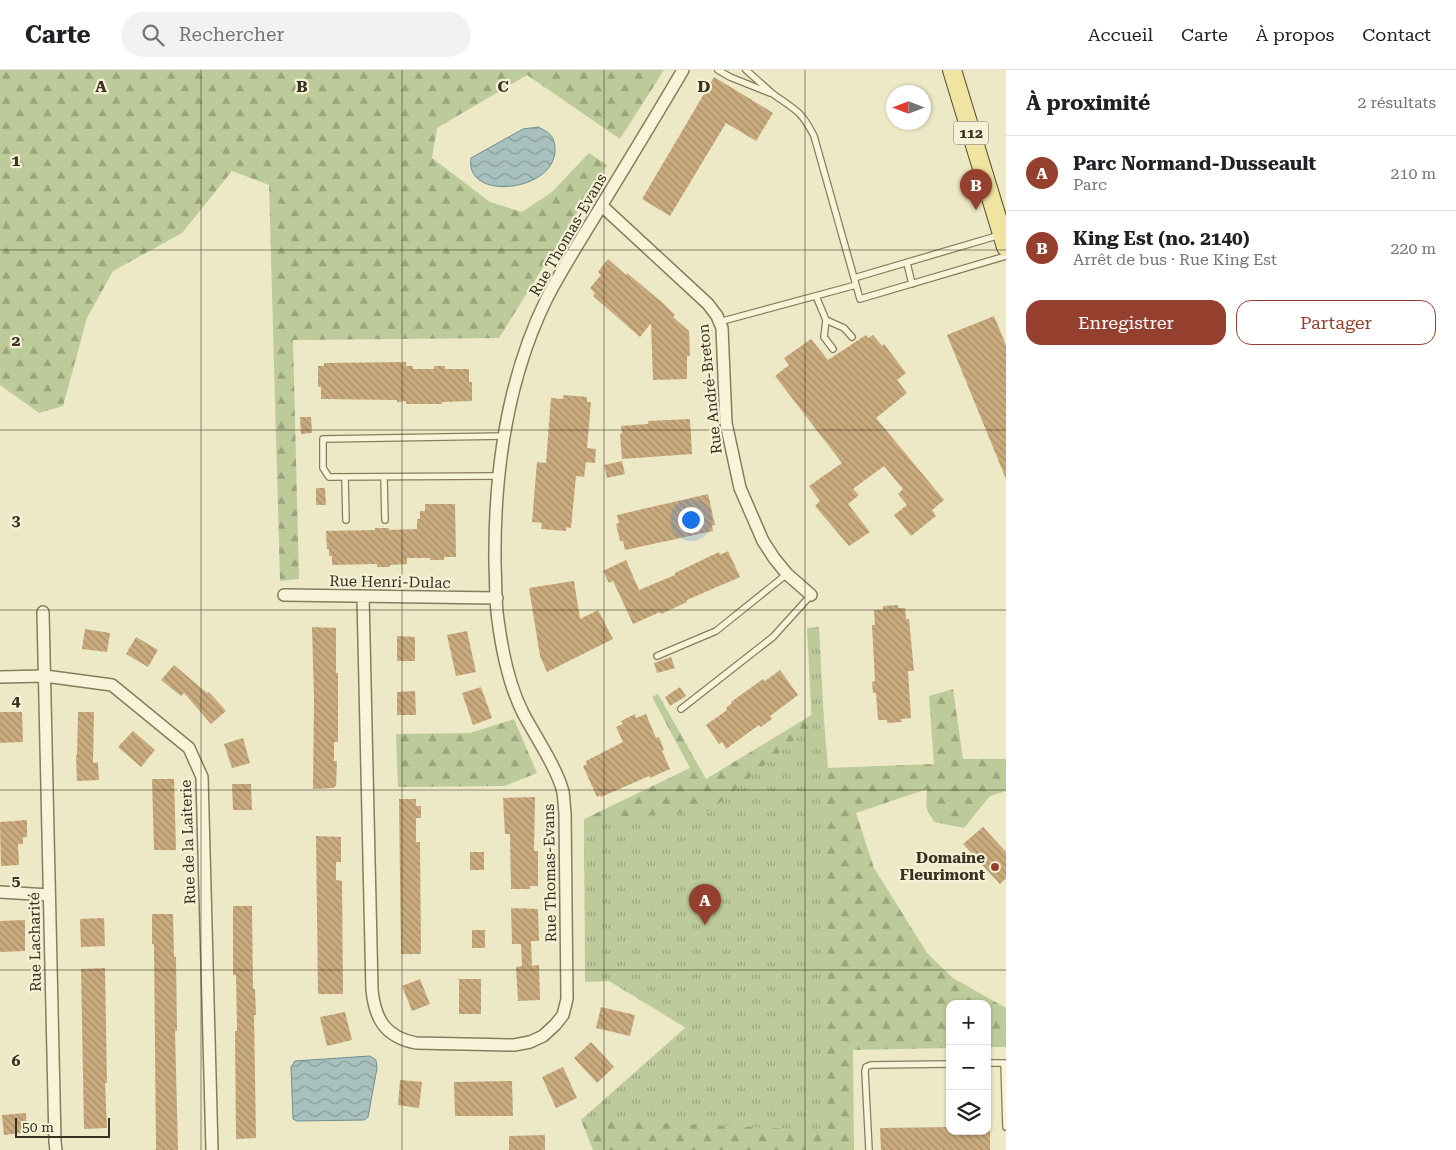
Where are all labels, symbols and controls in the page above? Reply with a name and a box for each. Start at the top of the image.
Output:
search box [121,12,471,57]
text: Carte [25,21,91,49]
icon: search [139,21,167,49]
text: Rechercher [179,23,284,46]
text: Accueil [1088,24,1153,45]
text: Carte [1181,24,1228,45]
text: À propos [1256,24,1334,45]
text: Contact [1362,24,1431,45]
text: A [95,77,107,96]
text: B [296,77,308,96]
text: C [497,77,509,96]
text: D [698,77,711,96]
north arrow [886,85,931,130]
text: À proximité [1026,91,1150,115]
text: 2 résultats [1357,93,1436,112]
road number: 112 [954,122,988,144]
text: 1 [12,151,21,170]
text: Parc Normand-Dusseault [1073,152,1316,175]
text: A [1036,164,1048,183]
text: 210 m [1390,164,1436,183]
pin: B [960,169,992,210]
street label: Rue Thomas-Evans [526,170,610,300]
text: Parc [1073,175,1107,194]
text: King Est (no. 2140) [1073,227,1250,250]
text: B [1036,239,1048,258]
text: 220 m [1390,239,1436,258]
text: Arrêt de bus · Rue King Est [1073,250,1277,269]
button: Enregistrer [1026,300,1226,345]
button: Partager [1236,300,1436,345]
street label: Rue André-Breton [694,323,726,455]
text: 2 [12,331,21,350]
your location [678,507,704,533]
text: 3 [12,511,21,530]
street label: Rue Henri-Dulac [329,572,451,592]
text: 4 [12,691,21,710]
street label: Rue de la Laiterie [177,779,199,905]
street label: Rue Thomas-Evans [540,803,560,943]
place label: Domaine Fleurimont [900,849,985,884]
marker: Domaine Fleurimont [989,861,1001,873]
text: 5 [12,871,21,890]
pin: A [689,884,721,925]
street label: Rue Lacharité [25,892,45,992]
map controls [946,1000,991,1135]
button: + [946,1000,991,1045]
button: − [946,1045,991,1090]
text: 6 [12,1051,21,1070]
button: layers [946,1090,991,1135]
scale bar [15,1115,110,1138]
text: 50 m [22,1119,54,1135]

